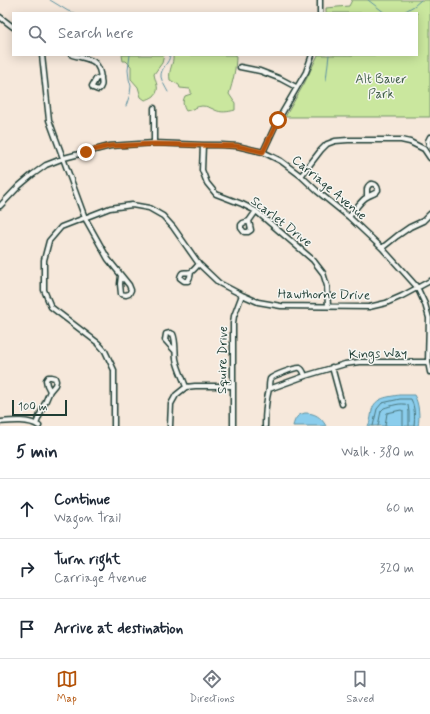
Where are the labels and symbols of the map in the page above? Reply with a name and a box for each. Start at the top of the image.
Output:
park label: Alt Bauer Park [355,71,407,103]
route start [269,111,287,129]
route end [77,143,95,161]
street label: Carriage Avenue [288,152,370,224]
street label: Scarlet Drive [247,193,315,251]
street label: Hawthorne Drive [278,286,370,304]
street label: Squire Drive [214,326,232,394]
street label: Kings Way [348,344,408,365]
scale bar [12,398,67,417]

